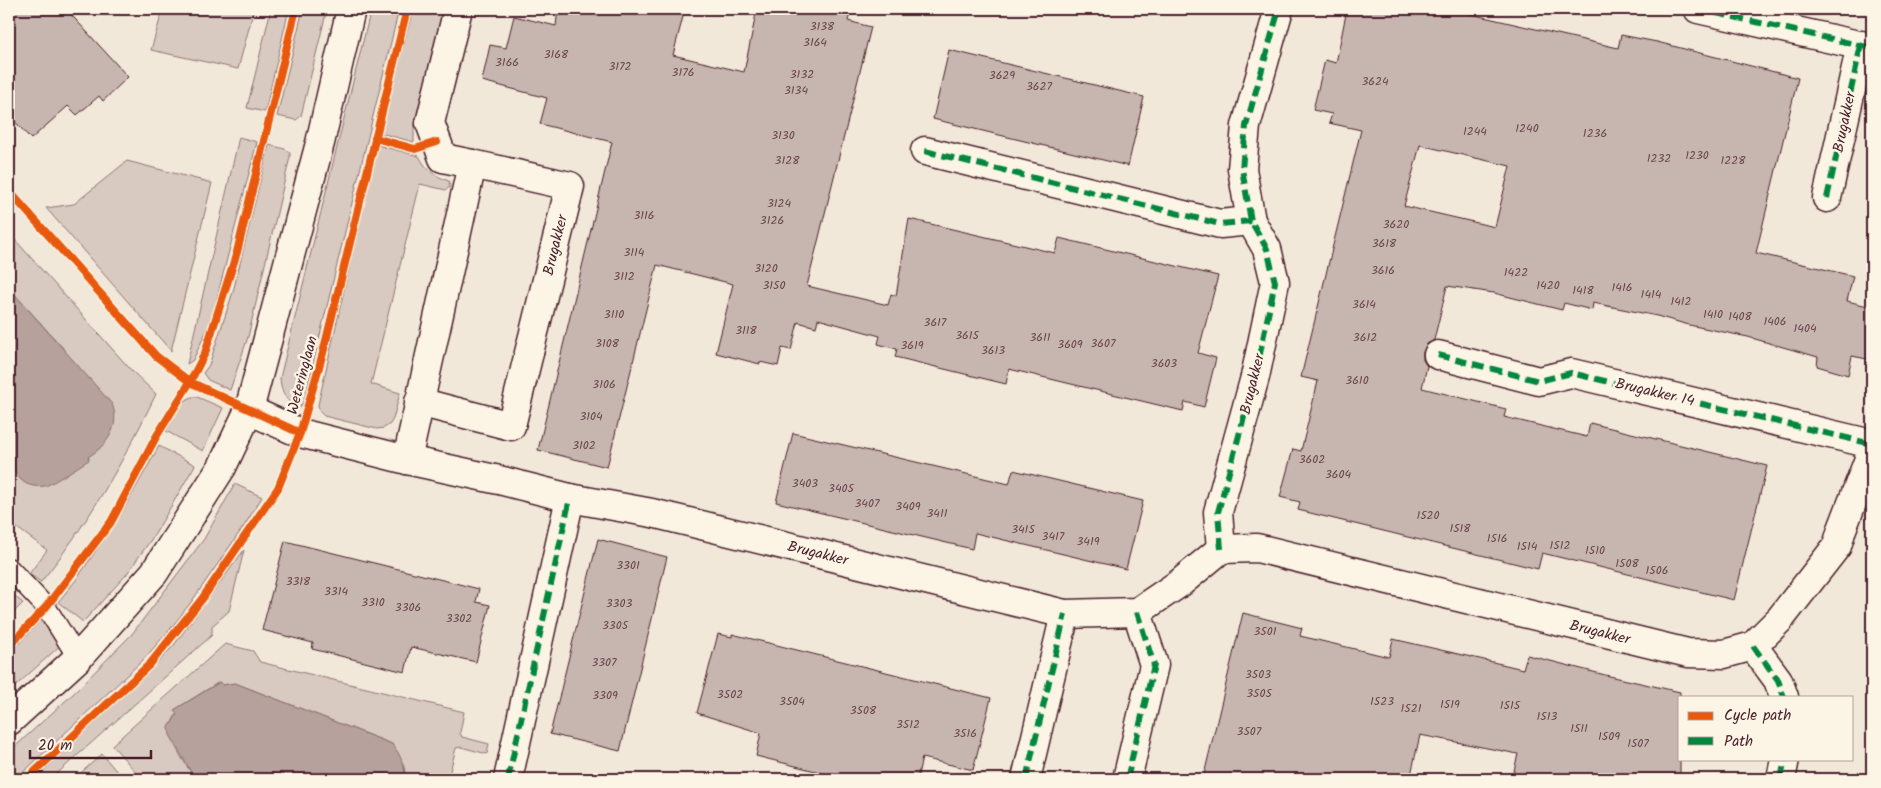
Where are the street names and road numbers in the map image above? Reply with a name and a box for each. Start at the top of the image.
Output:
street label: Brugakker [1827,89,1863,155]
street label: Brugakker [537,211,575,278]
street label: Weteringlaan [281,333,325,417]
street label: Brugakker [1234,350,1272,417]
street label: Brugakker 14 [1613,372,1697,414]
street label: Brugakker [785,535,852,573]
street label: Brugakker [1567,614,1634,652]

